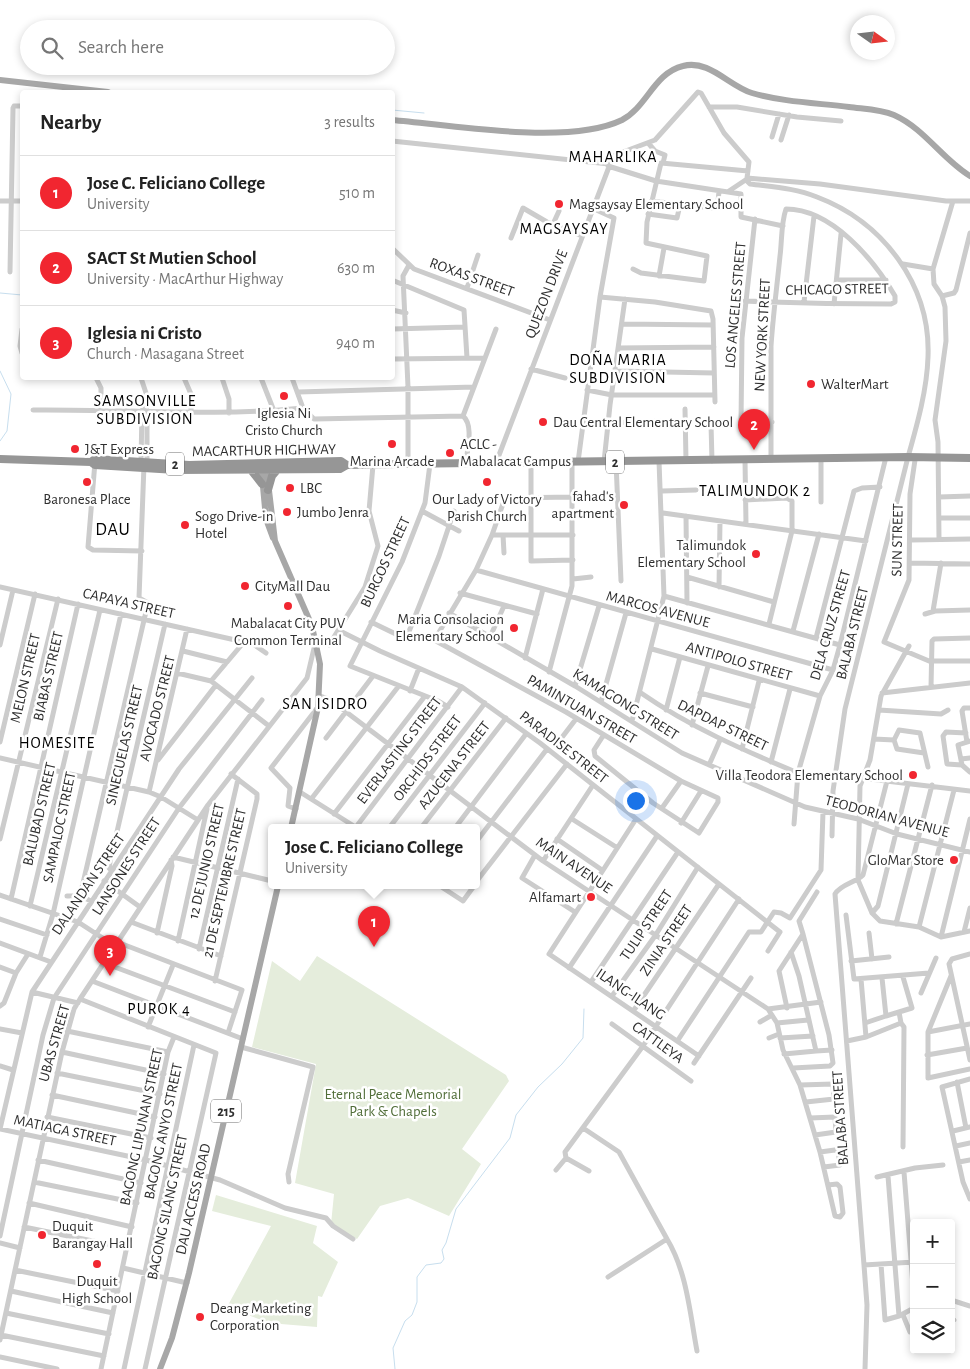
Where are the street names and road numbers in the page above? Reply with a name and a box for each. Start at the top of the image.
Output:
street label: LOS ANGELES STREET [722,240,749,369]
street label: QUEZON DRIVE [523,248,570,341]
street label: ROXAS STREET [428,255,517,300]
street label: NEW YORK STREET [752,277,773,392]
street label: CHICAGO STREET [785,281,889,298]
street label: MACARTHUR HIGHWAY [192,442,336,459]
road number: 2 [606,451,624,474]
road number: 2 [166,452,184,476]
street label: SUN STREET [889,502,906,577]
street label: BURGOS STREET [358,514,413,610]
street label: DELA CRUZ STREET [808,568,854,682]
street label: BALABA STREET [834,585,871,681]
street label: CAPAYA STREET [81,586,177,622]
street label: MARCOS AVENUE [605,588,711,631]
street label: BIABAS STREET [31,629,66,722]
street label: MELON STREET [8,631,43,724]
street label: ANTIPOLO STREET [684,639,794,684]
street label: AVOCADO STREET [137,653,178,763]
street label: KAMAGONG STREET [570,666,682,743]
street label: PAMINTUAN STREET [524,672,640,747]
street label: SINEGUELAS STREET [103,683,146,807]
street label: EVERLASTING STREET [354,693,445,807]
street label: DAPDAP STREET [675,697,771,754]
street label: PARADISE STREET [517,708,611,787]
street label: ORCHIDS STREET [390,712,465,804]
street label: AZUCENA STREET [416,718,494,812]
street label: BALUBAD STREET [20,760,59,867]
street label: SAMPALOC STREET [40,770,79,884]
street label: TEODORIAN AVENUE [823,793,950,840]
street label: 12 DE JUNIO STREET [186,801,227,920]
street label: 21 DE SEPTEMBRE STREET [200,806,249,959]
street label: LANSONES STREET [89,814,164,918]
street label: DALANDAN STREET [49,830,128,938]
street label: MAIN AVENUE [533,835,614,896]
street label: TULIP STREET [617,887,676,963]
street label: ZINIA STREET [637,902,696,978]
street label: ILANG-ILANG [593,966,668,1023]
street label: UBAS STREET [36,1002,73,1084]
street label: CATTLEYA [629,1019,687,1066]
street label: BAGONG LIPUNAN STREET [118,1047,166,1207]
street label: BAGONG ANYO STREET [142,1061,185,1201]
street label: BALABA STREET [830,1069,851,1166]
road number: 215 [211,1100,241,1122]
street label: MATIAGA STREET [12,1112,118,1149]
street label: BAGONG SILANG STREET [145,1132,190,1281]
street label: DAU ACCESS ROAD [173,1142,214,1256]

